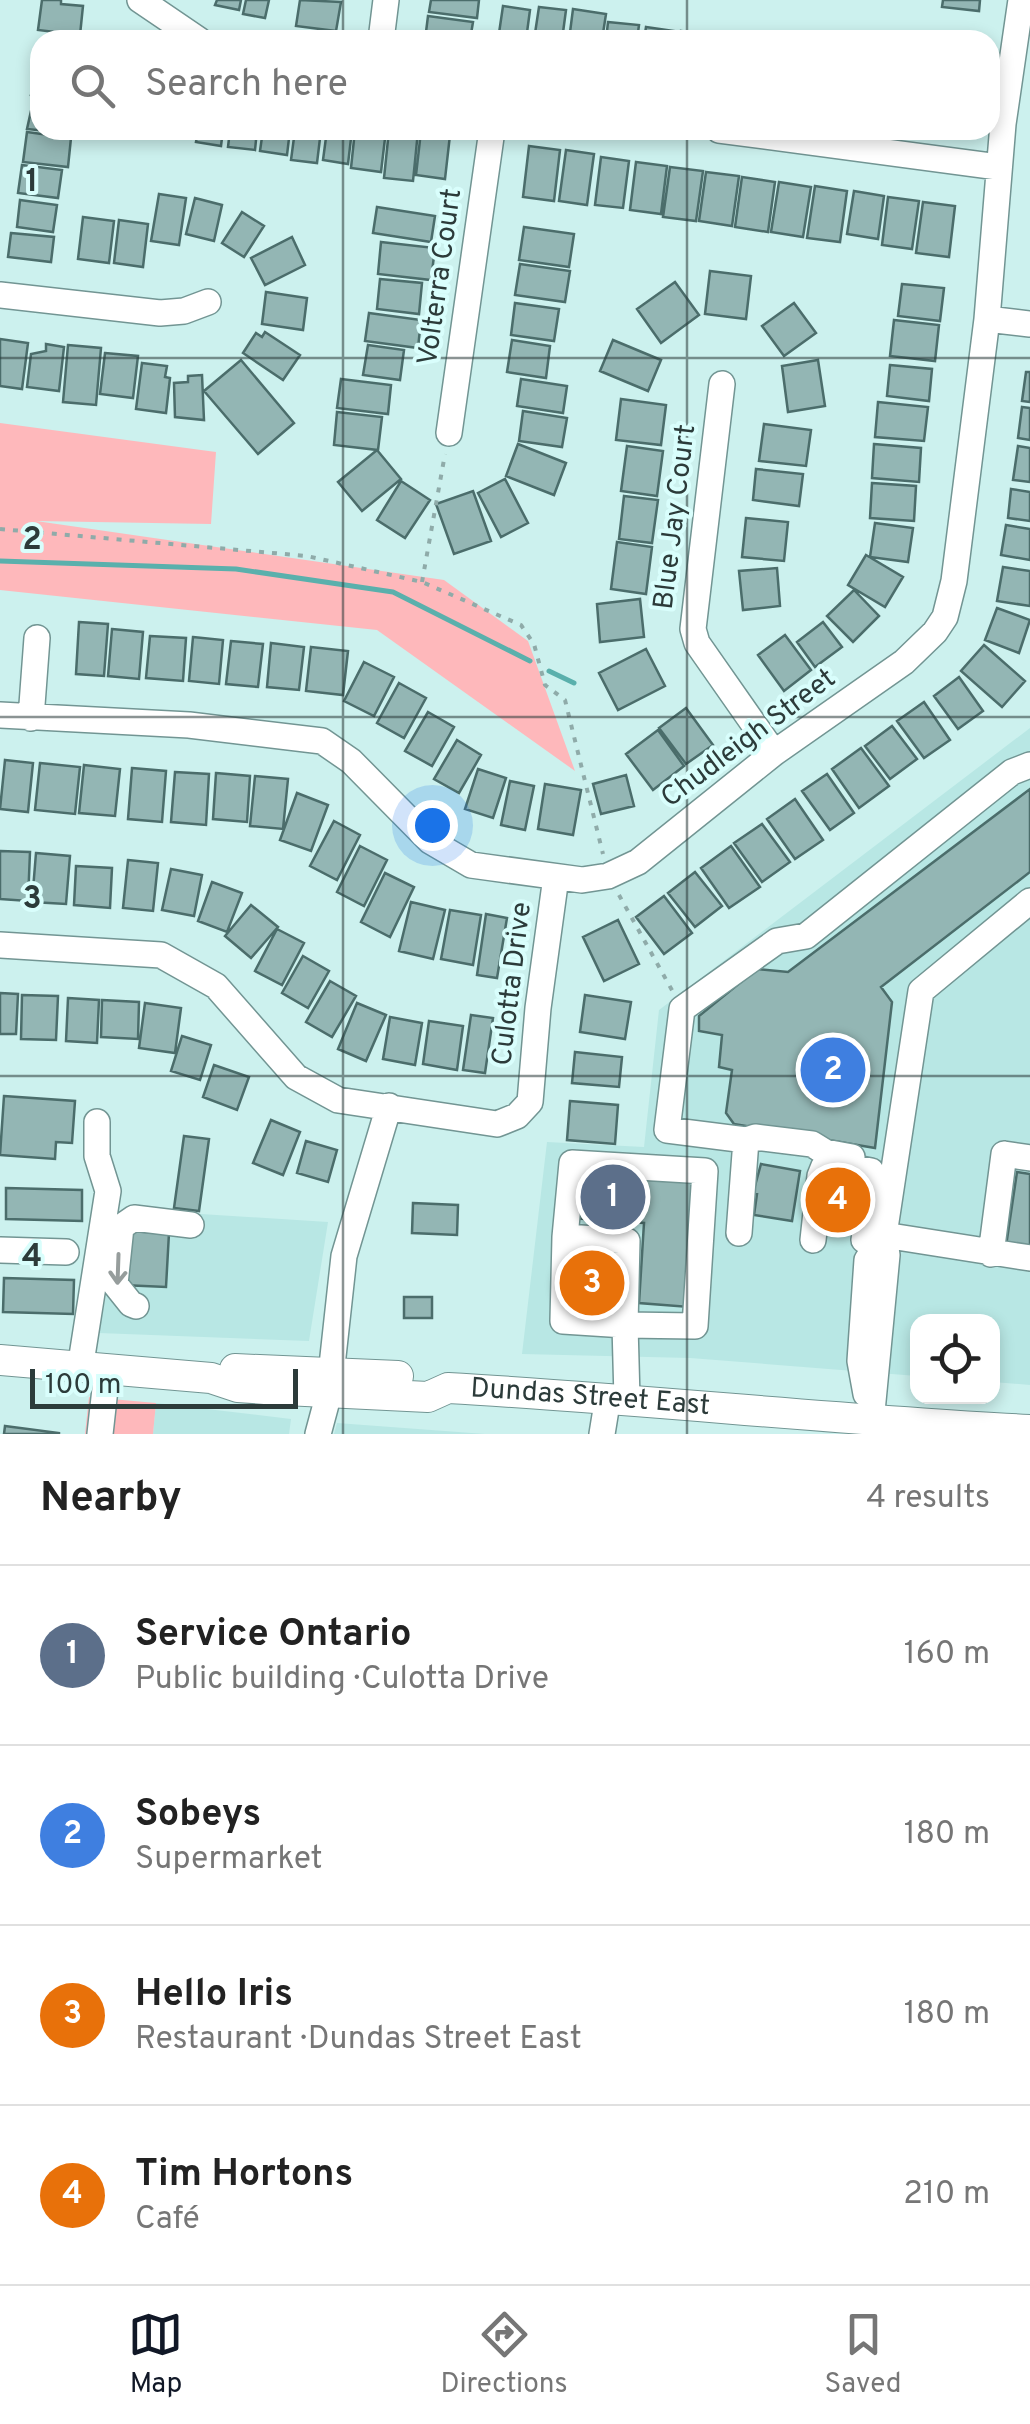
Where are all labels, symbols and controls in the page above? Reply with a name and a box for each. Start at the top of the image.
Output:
search box [30,30,1000,140]
icon: search [65,58,120,113]
text: Search here [145,61,348,110]
text: 1 [26,163,38,203]
street label: Volterra Court [411,186,471,368]
street label: Blue Jay Court [647,422,705,612]
text: 2 [22,521,42,561]
street label: Chudleigh Street [654,661,844,817]
your location [407,800,458,851]
text: 3 [22,880,42,920]
street label: Culotta Drive [485,900,541,1068]
pin: 2 [800,1032,866,1108]
pin: 1 [580,1160,646,1234]
pin: 4 [806,1162,870,1238]
text: 4 [22,1238,42,1278]
pin: 3 [560,1246,624,1320]
one-way arrow [108,1252,127,1285]
map controls [910,1314,1000,1404]
button: locate [910,1314,1000,1404]
scale bar [30,1364,298,1408]
text: 100 m [45,1368,121,1404]
street label: Dundas Street East [469,1371,711,1425]
text: Nearby [40,1473,182,1526]
text: 4 results [866,1479,990,1519]
text: Service Ontario [135,1611,412,1660]
text: 1 [66,1635,79,1675]
text: 160 m [904,1635,990,1675]
text: Public building · Culotta Drive [135,1660,549,1700]
text: Sobeys [135,1791,261,1840]
text: 2 [63,1815,82,1855]
text: 180 m [904,1815,990,1855]
text: Supermarket [135,1840,323,1880]
text: Hello Iris [135,1971,293,2020]
text: 3 [63,1995,82,2035]
text: 180 m [904,1995,990,2035]
text: Restaurant · Dundas Street East [135,2020,582,2060]
text: Tim Hortons [135,2151,353,2200]
text: 4 [62,2175,83,2215]
text: 210 m [903,2175,990,2215]
text: Café [135,2200,200,2240]
tab: Map [128,2307,183,2403]
tab: Directions [440,2307,568,2403]
tab: Saved [825,2307,902,2403]

